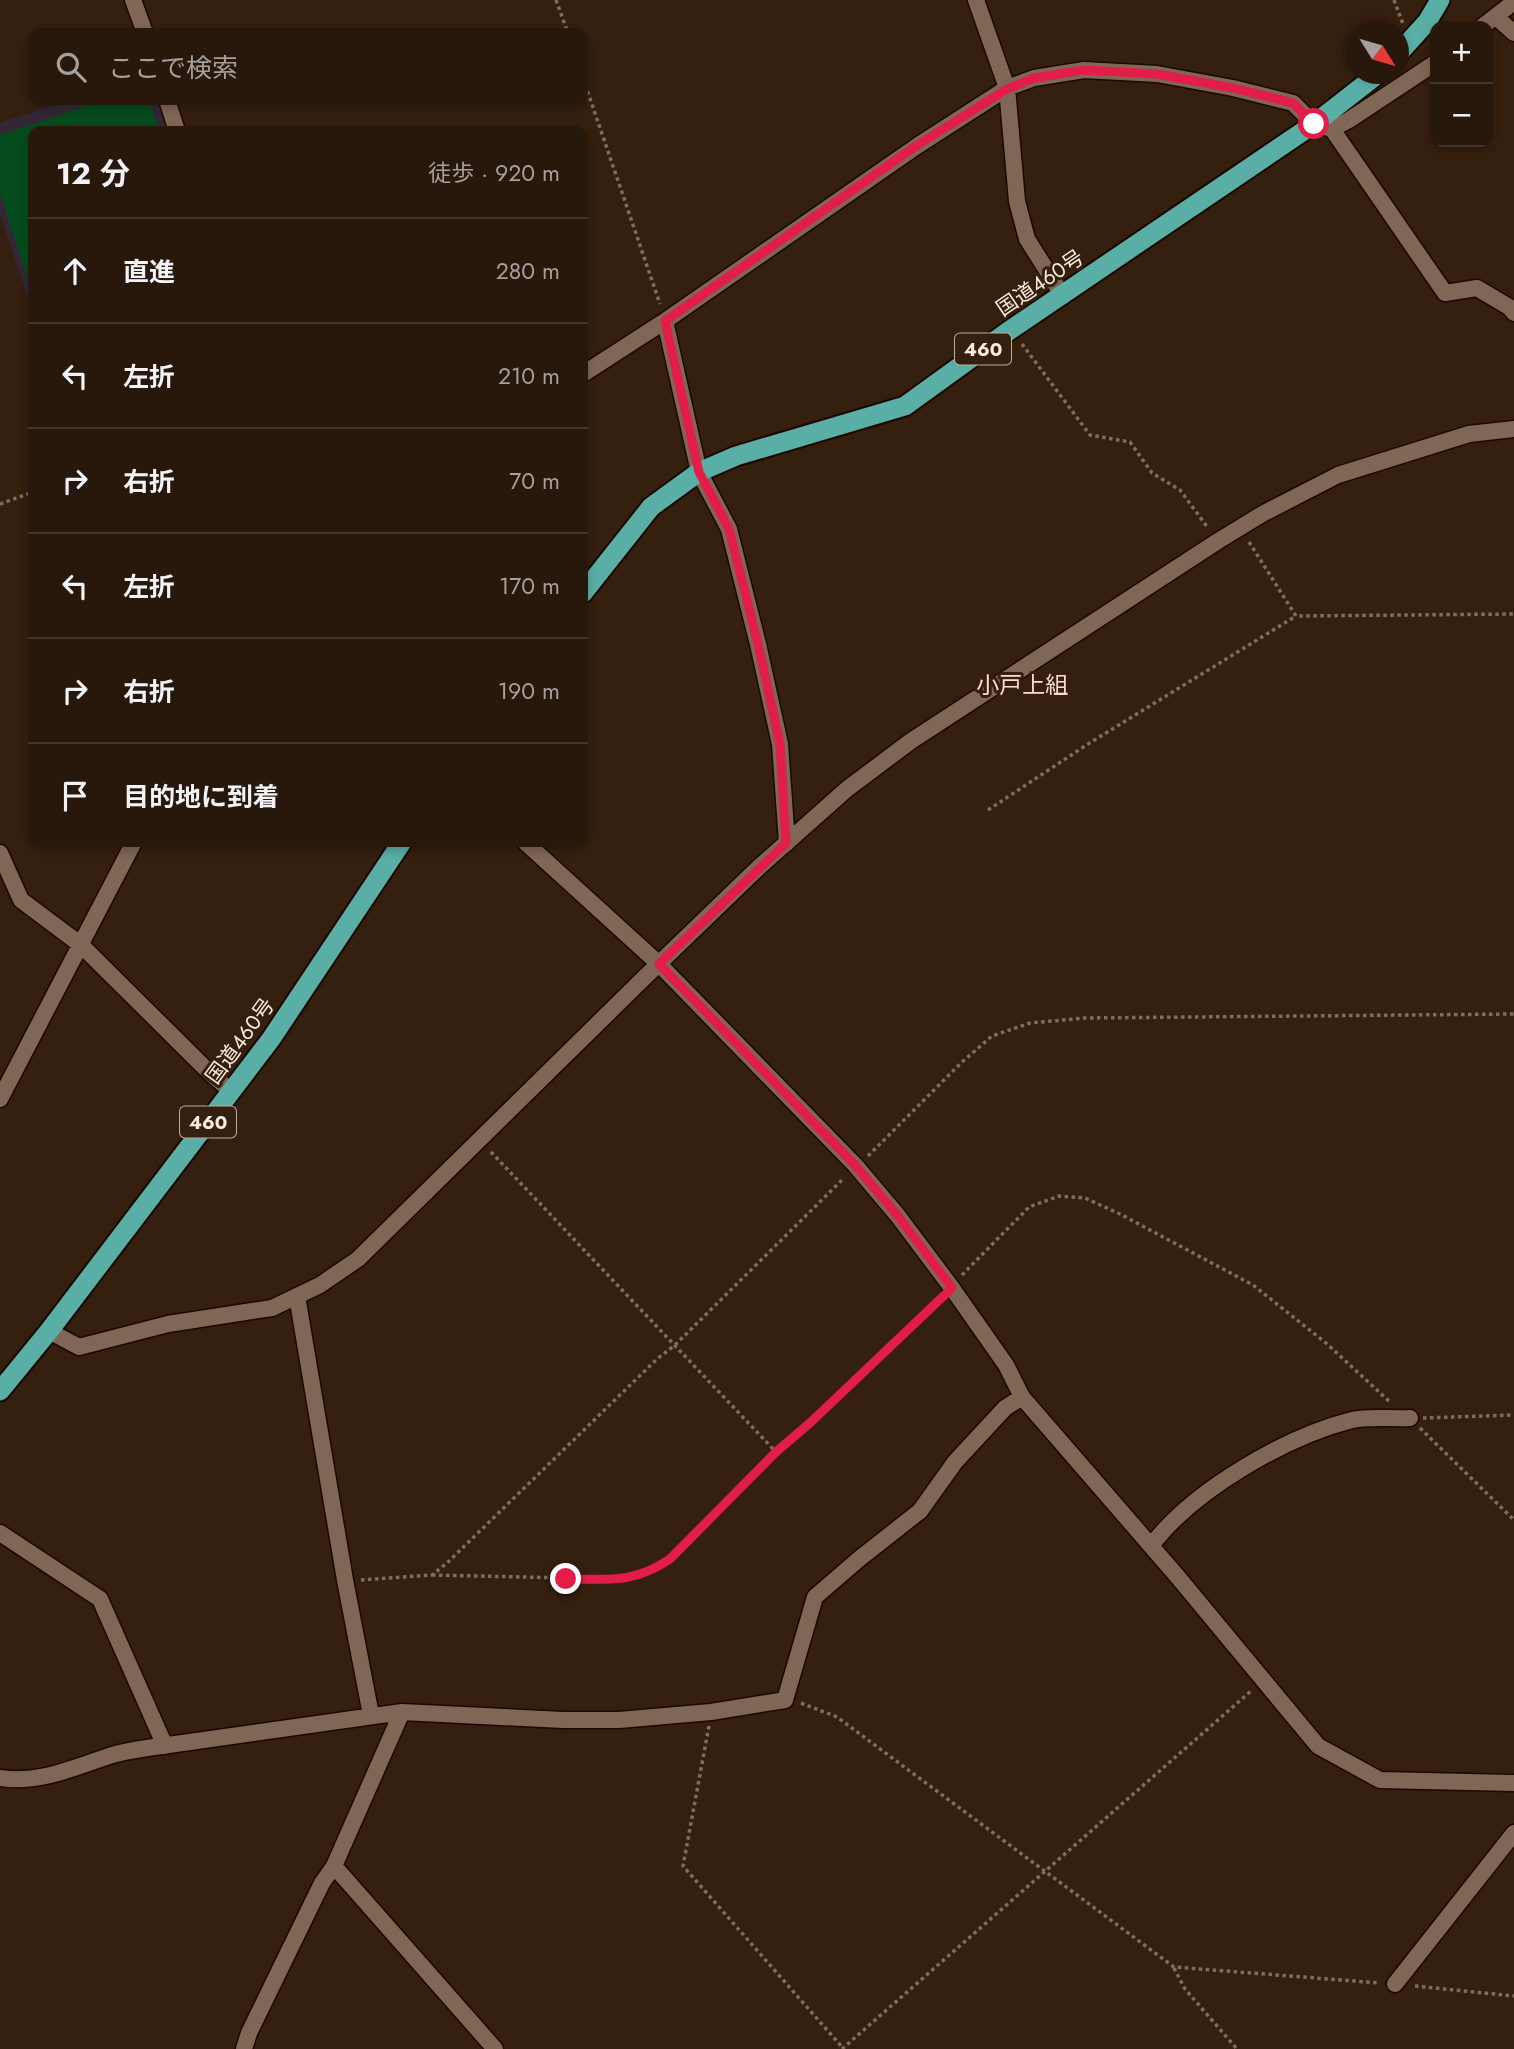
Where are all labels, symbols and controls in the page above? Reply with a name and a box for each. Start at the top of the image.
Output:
north arrow [1346,21,1409,84]
map controls [1430,21,1493,147]
button: + [1430,21,1493,84]
search box [28,28,588,105]
icon: search [52,48,90,86]
text: ここで検索 [108,49,238,87]
button: − [1430,84,1493,147]
route start [1298,108,1329,139]
text: 12 分 [56,152,130,195]
text: 徒歩 · 920 m [428,156,560,190]
street label: 国道460号 [990,243,1090,323]
icon: ahead [56,252,94,290]
text: 直進 [123,253,175,291]
text: 280 m [496,254,560,288]
road number: 460 [955,334,1011,364]
icon: left [56,357,94,395]
text: 左折 [123,358,175,396]
text: 210 m [498,359,560,393]
icon: right [56,462,94,500]
text: 右折 [123,463,175,501]
text: 70 m [509,464,560,498]
icon: left [56,567,94,605]
text: 左折 [123,568,175,606]
text: 170 m [499,569,560,603]
district label: 小戸上組 [976,668,1068,702]
icon: right [56,672,94,710]
text: 右折 [123,673,175,711]
text: 190 m [498,674,560,708]
icon: arrive [56,777,94,815]
text: 目的地に到着 [123,778,279,816]
street label: 国道460号 [198,992,282,1090]
road number: 460 [180,1106,236,1138]
route end [550,1563,581,1594]

